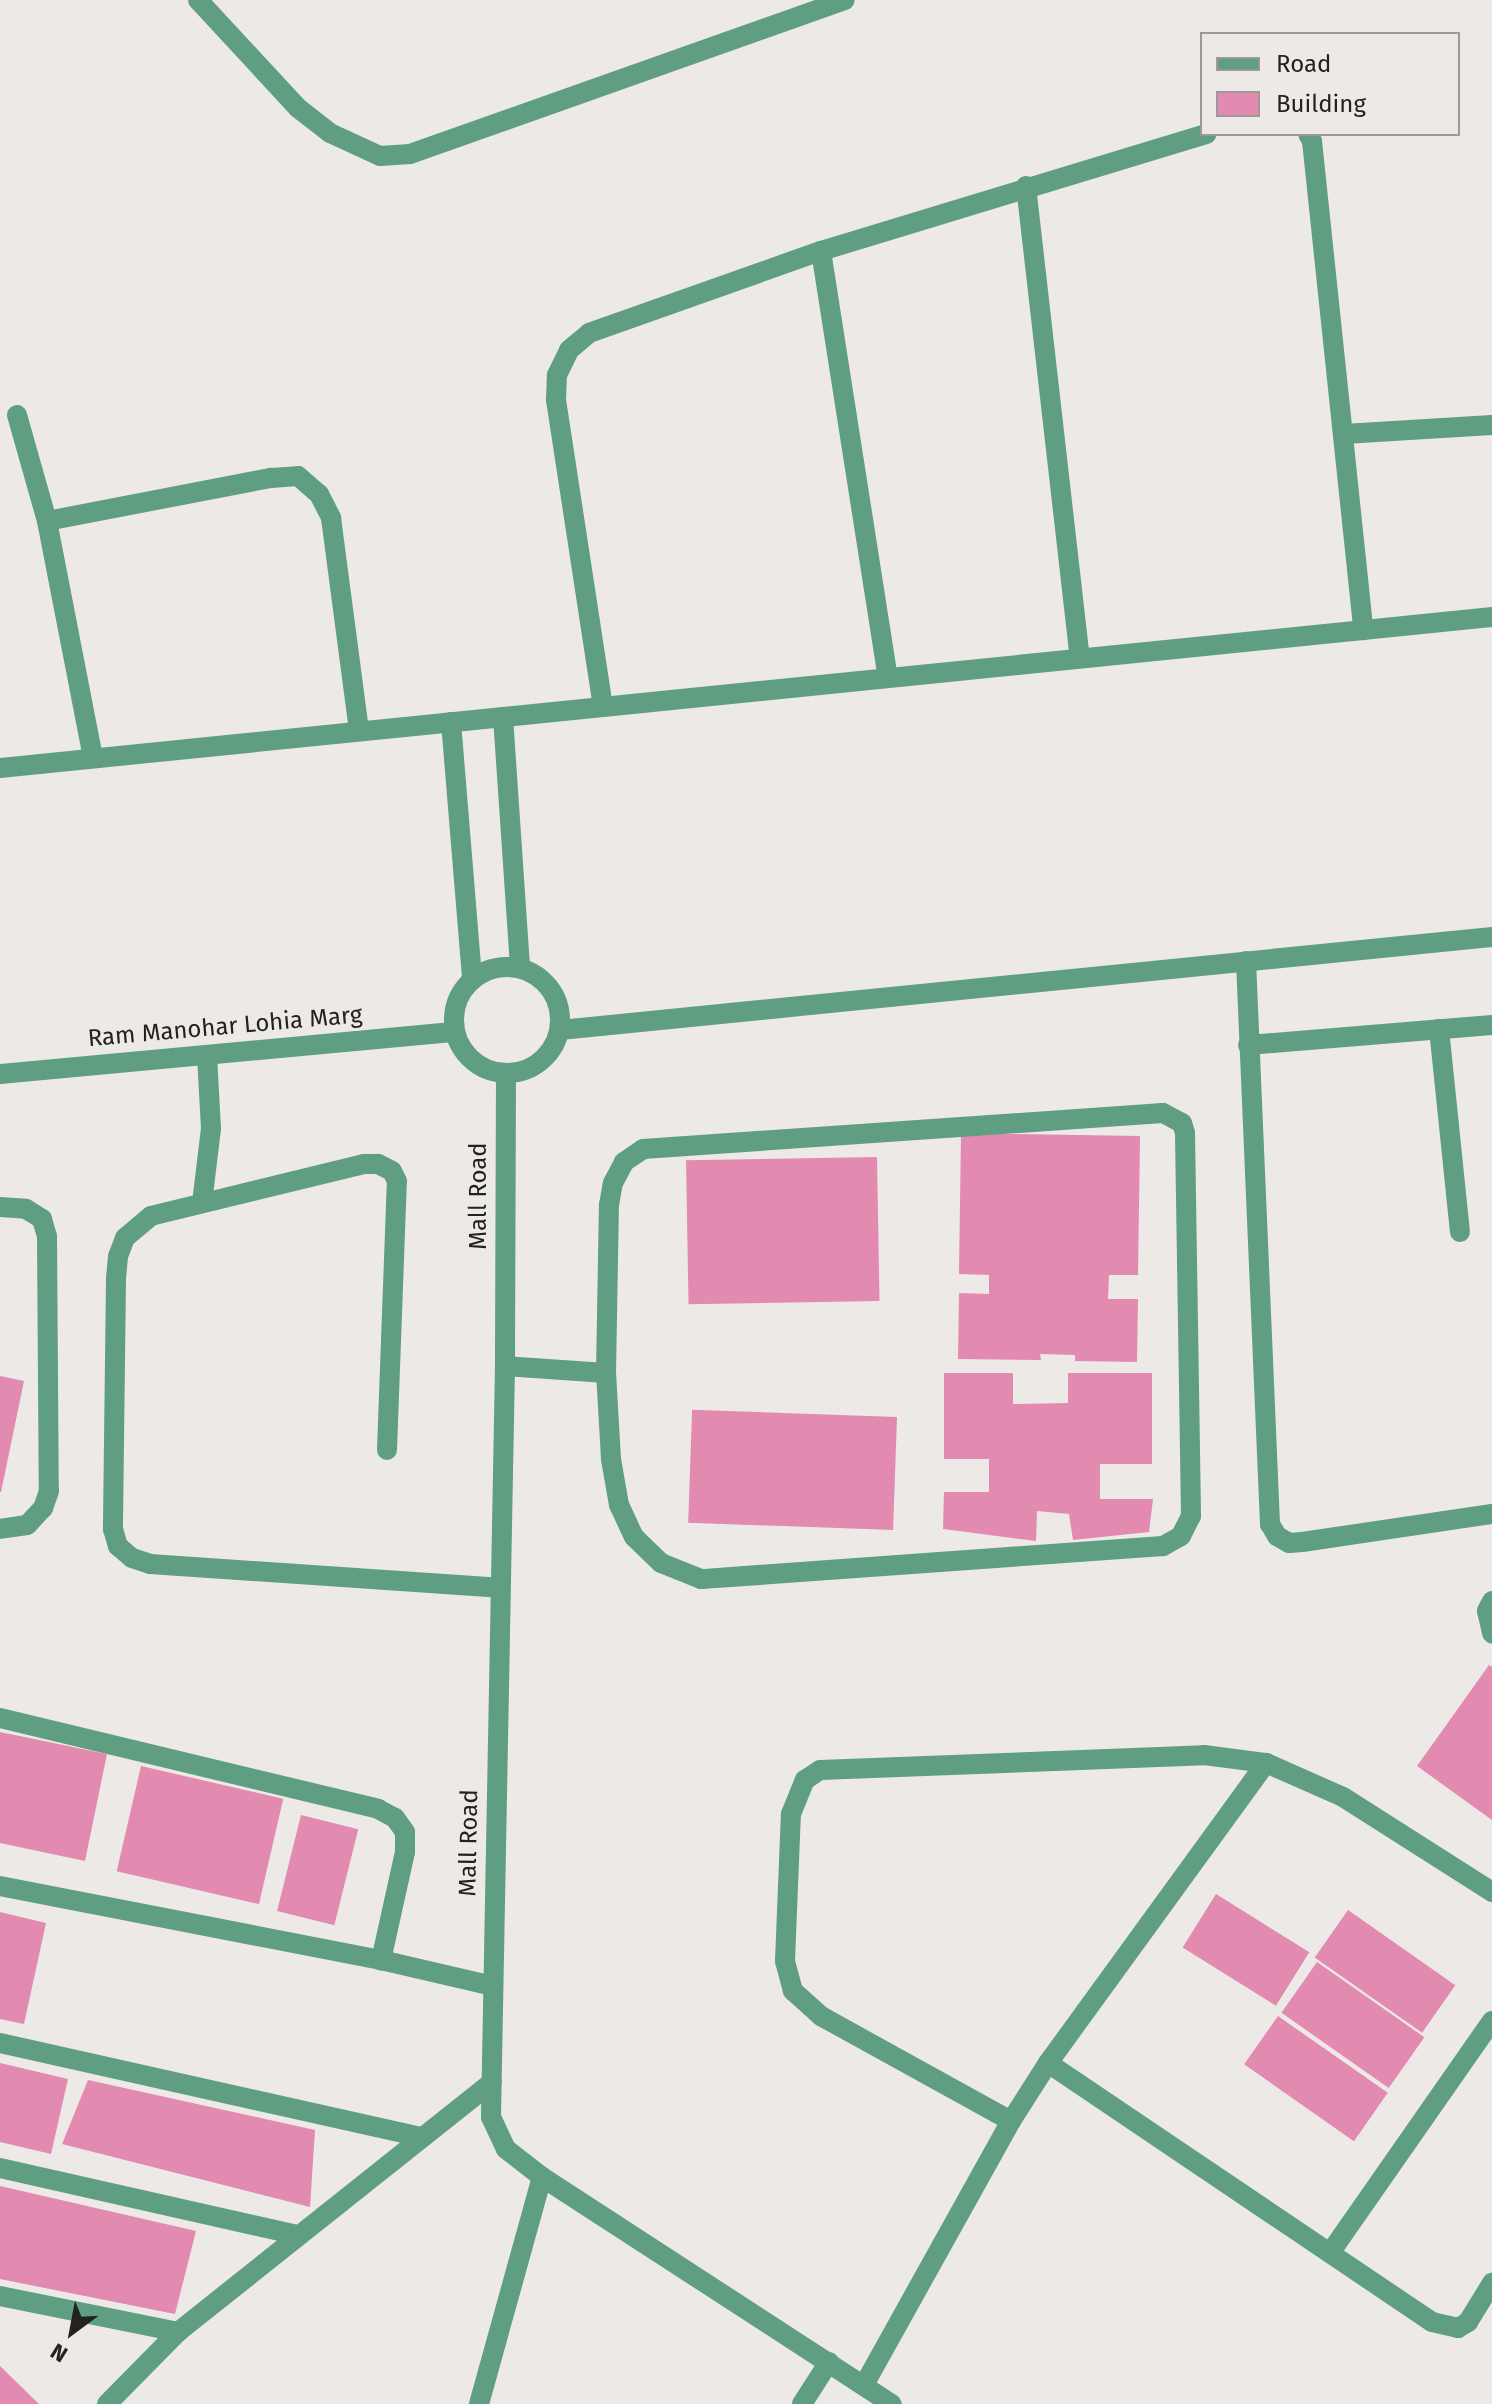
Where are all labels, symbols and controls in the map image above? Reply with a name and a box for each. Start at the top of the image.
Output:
legend [1200,32,1460,136]
text: Road [1276,50,1331,78]
text: Building [1276,90,1366,118]
street label: Ram Manohar Lohia Marg [86,1001,364,1053]
street label: Mall Road [465,1142,493,1250]
street label: Mall Road [454,1789,484,1897]
north arrow [32,2292,112,2372]
text: N [46,2337,72,2368]

